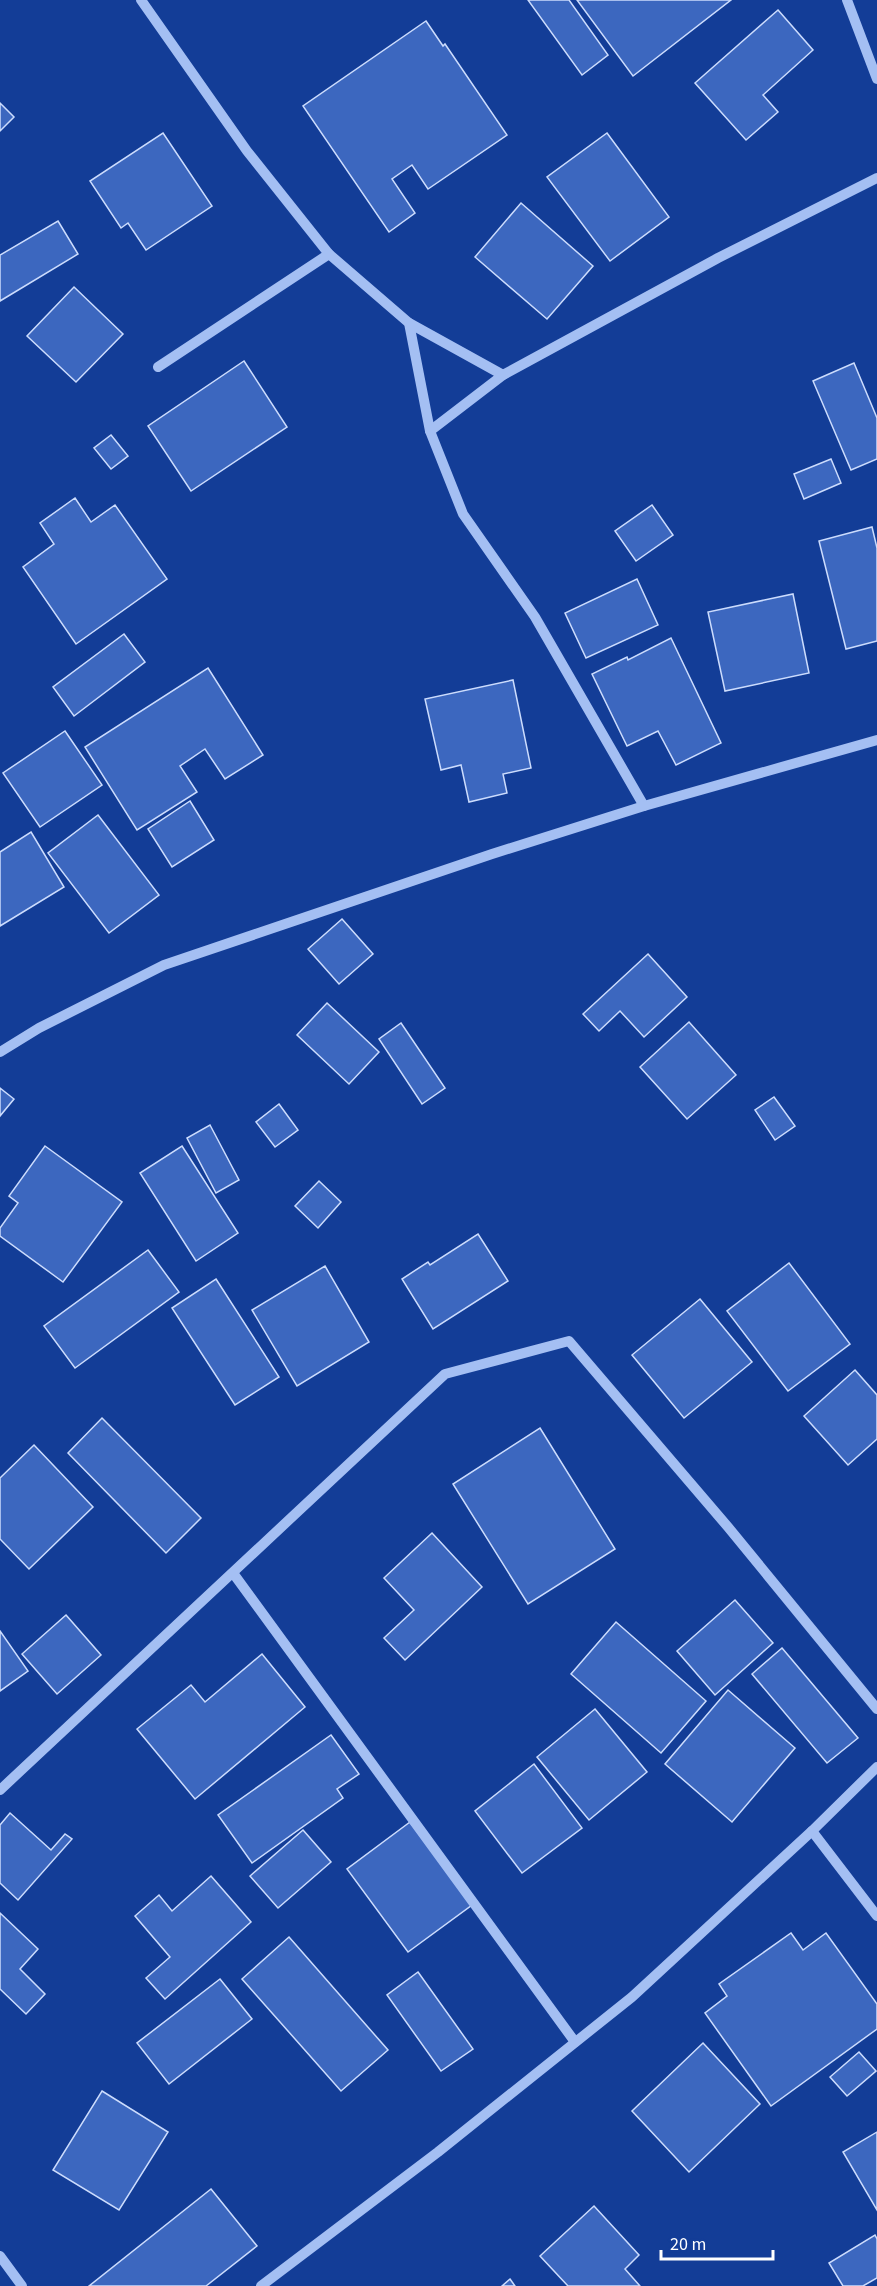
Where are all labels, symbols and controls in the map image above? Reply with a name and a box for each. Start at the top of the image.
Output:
scale bar [661,2223,774,2261]
text: 20 m [670,2232,706,2257]

